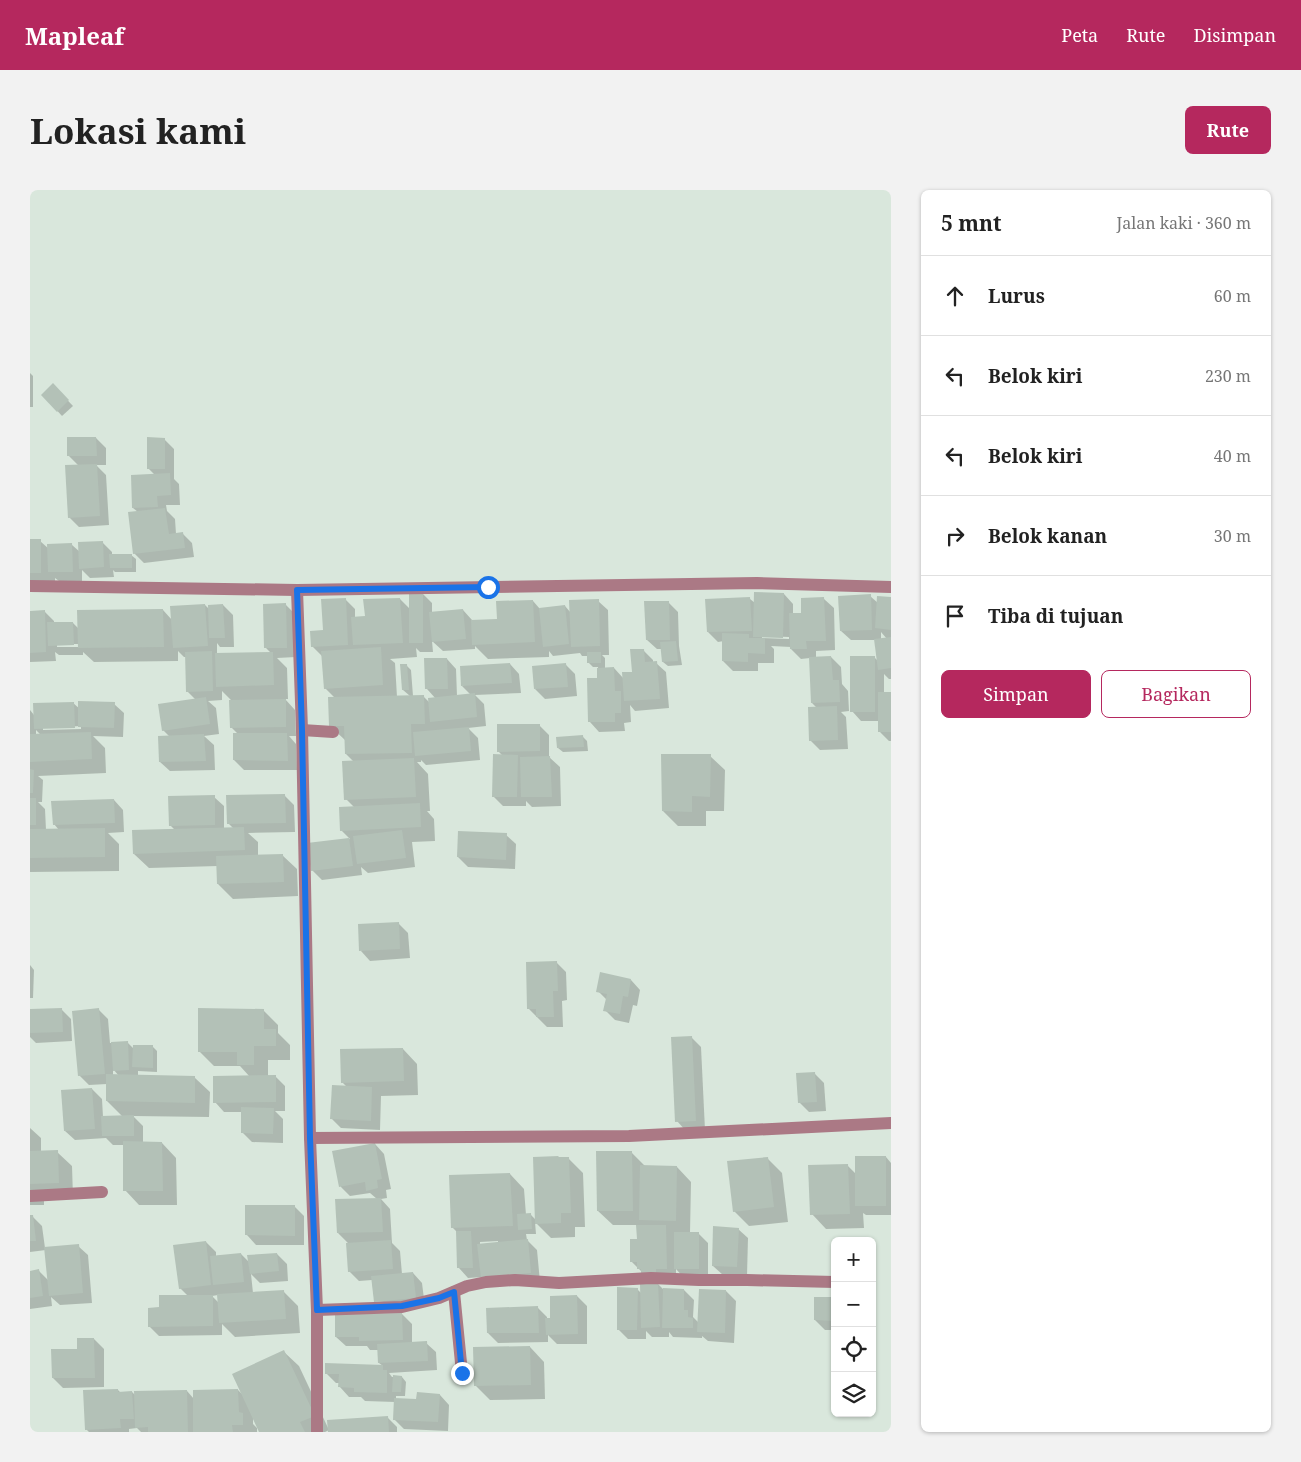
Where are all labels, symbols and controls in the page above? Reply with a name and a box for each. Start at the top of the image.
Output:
text: Mapleaf [25,19,124,52]
text: Peta [1061,23,1098,47]
text: Rute [1126,23,1165,47]
text: Disimpan [1193,23,1276,47]
button: Rute [1185,106,1271,154]
text: Lokasi kami [30,107,246,154]
text: 5 mnt [941,209,1002,237]
text: Jalan kaki · 360 m [1117,212,1251,234]
icon: ahead [941,282,969,310]
text: Lurus [988,283,1045,309]
text: 60 m [1214,285,1251,307]
icon: left [941,362,969,390]
text: Belok kiri [988,363,1082,389]
text: 230 m [1205,365,1251,387]
icon: left [941,442,969,470]
text: Belok kiri [988,443,1082,469]
text: 40 m [1214,445,1251,467]
icon: right [941,522,969,550]
text: Belok kanan [988,523,1107,549]
text: 30 m [1214,525,1251,547]
route start [477,576,500,599]
icon: arrive [941,602,969,630]
text: Tiba di tujuan [988,603,1123,629]
button: Simpan [941,670,1091,718]
button: Bagikan [1101,670,1251,718]
map controls [831,1237,876,1417]
button: + [831,1237,876,1282]
button: − [831,1282,876,1327]
button: locate [831,1327,876,1372]
route end [451,1362,474,1385]
button: layers [831,1372,876,1417]

